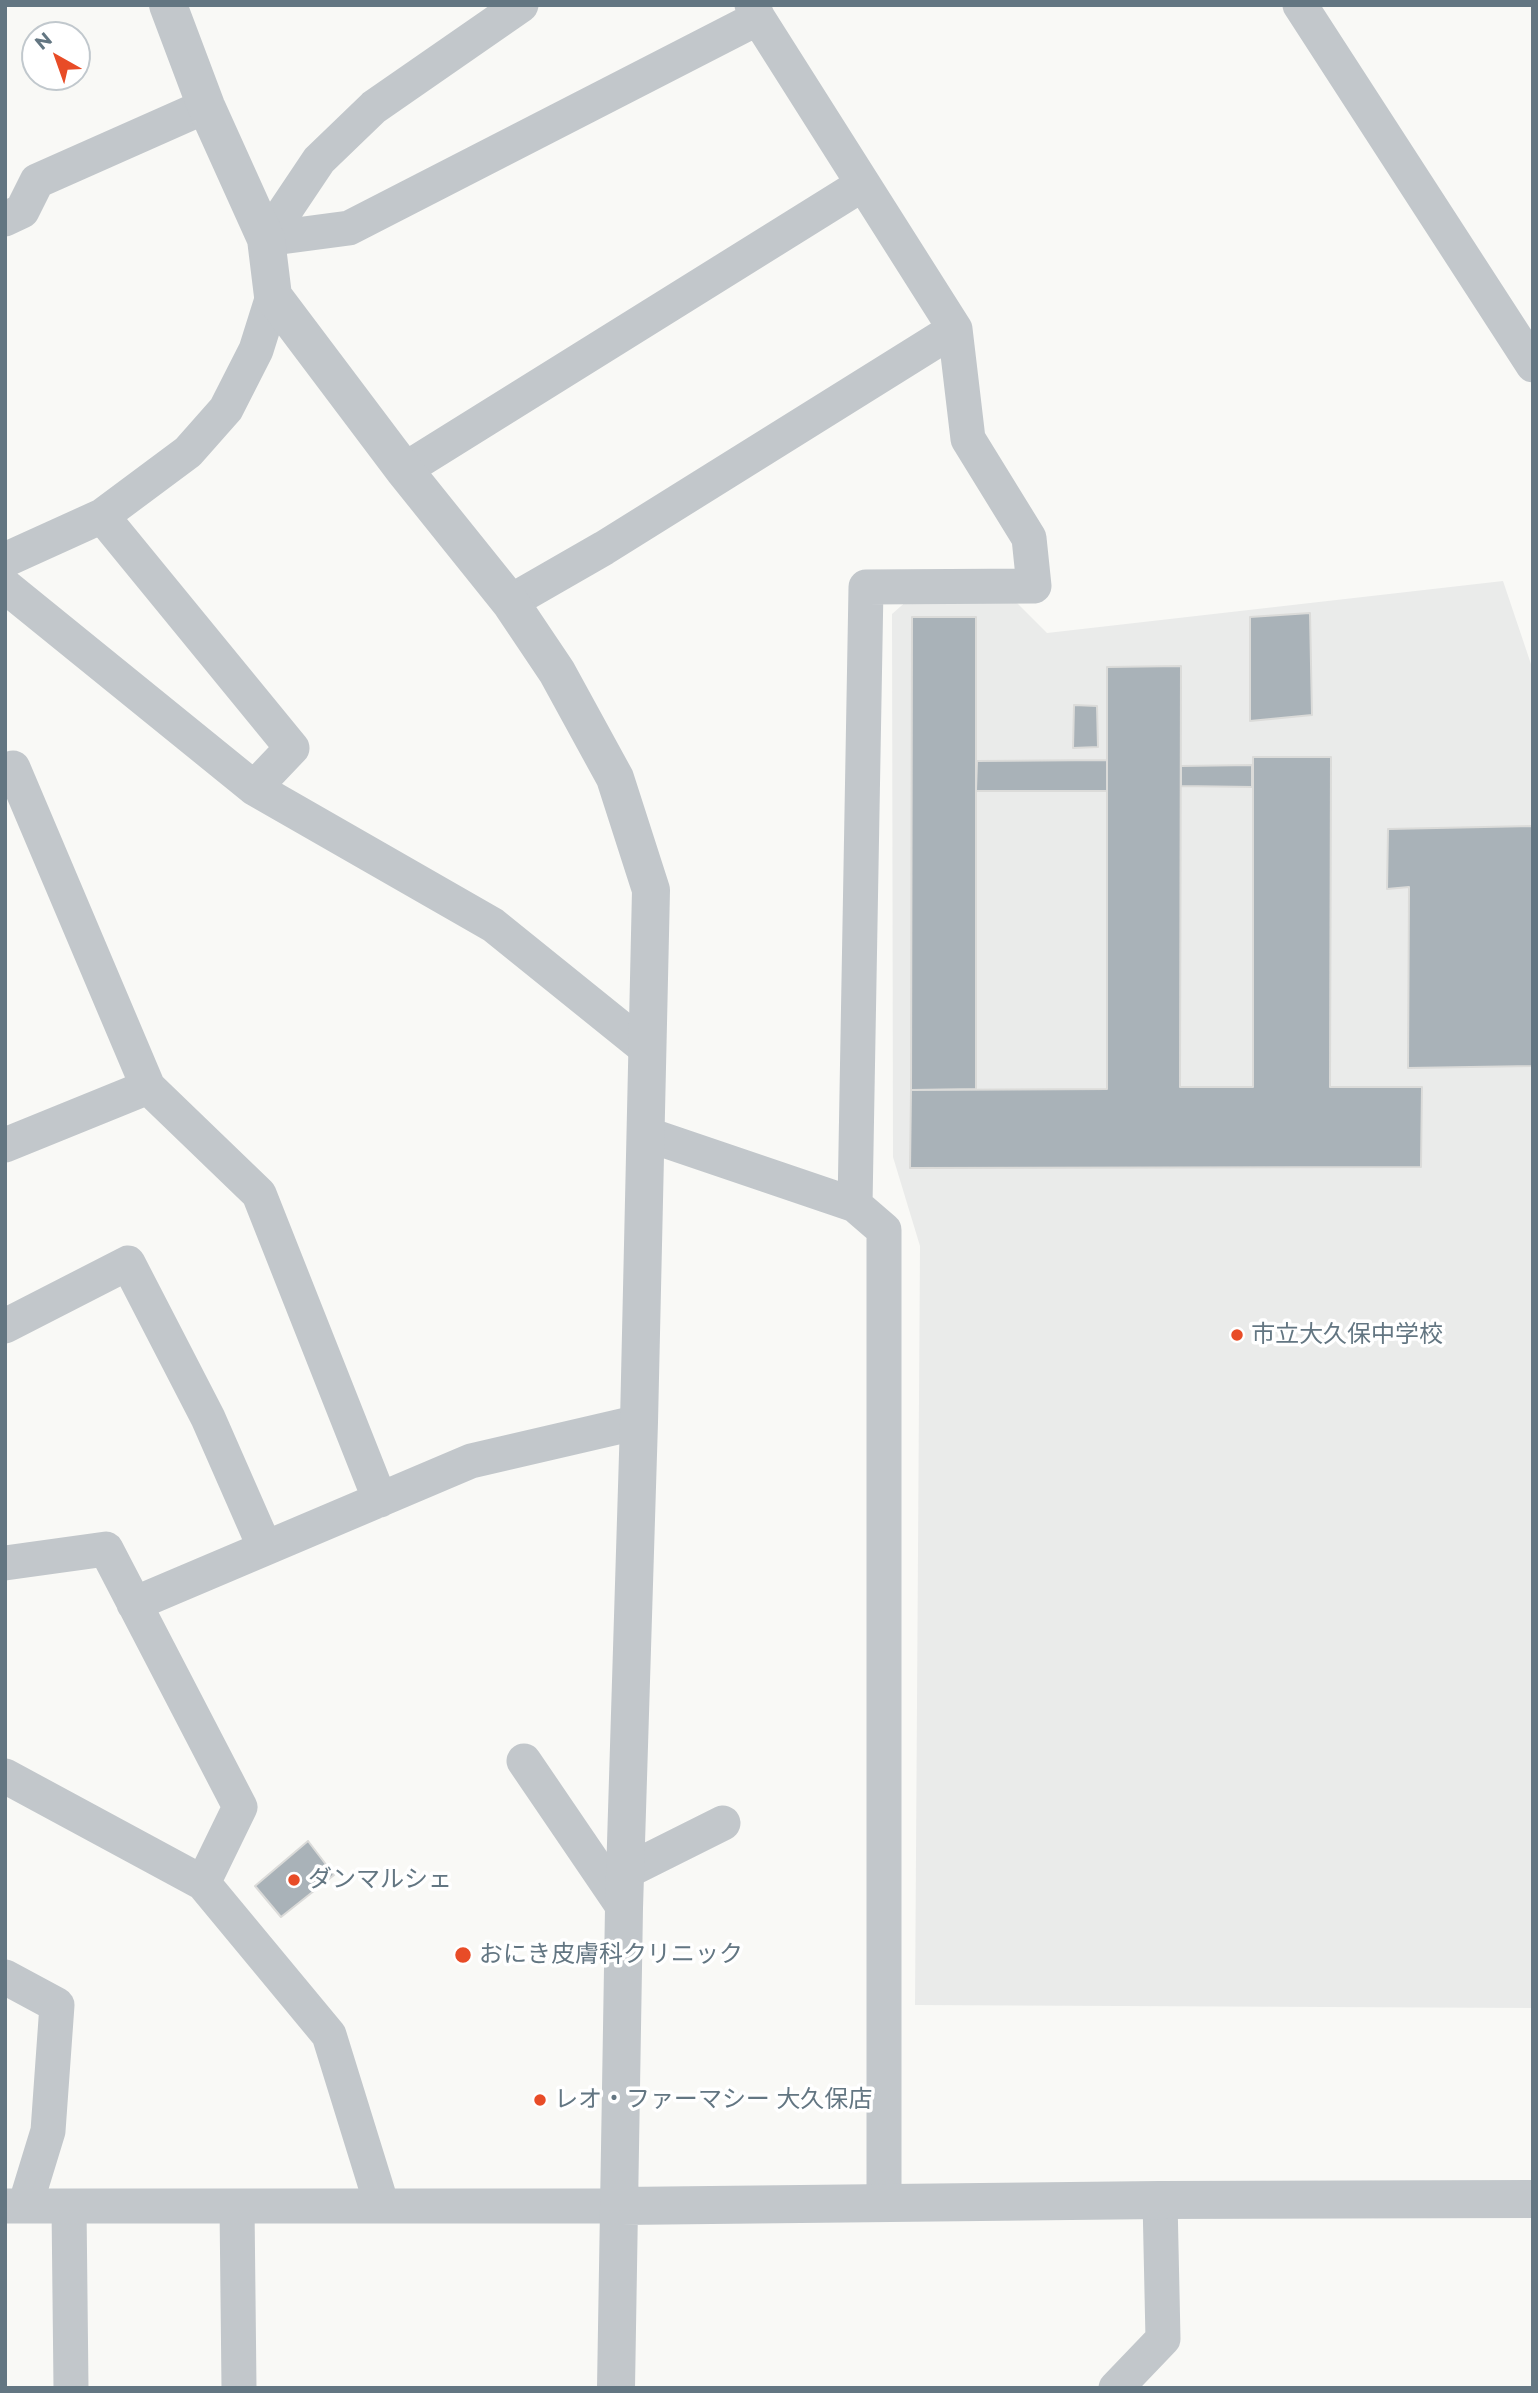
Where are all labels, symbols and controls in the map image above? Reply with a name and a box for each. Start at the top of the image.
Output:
north arrow [21,21,91,91]
text: N [30,27,57,55]
place label: 市立大久保中学校 [1251,1321,1443,1349]
marker: 市立大久保中学校 [1229,1327,1245,1343]
place label: ダンマルシェ [308,1866,452,1894]
marker: ダンマルシェ [286,1872,302,1888]
place label: おにき皮膚科クリニック [479,1941,743,1969]
marker: おにき皮膚科クリニック [453,1945,473,1965]
place label: レオ・ファーマシー 大久保店 [554,2086,872,2114]
marker: レオ・ファーマシー 大久保店 [532,2092,548,2108]

